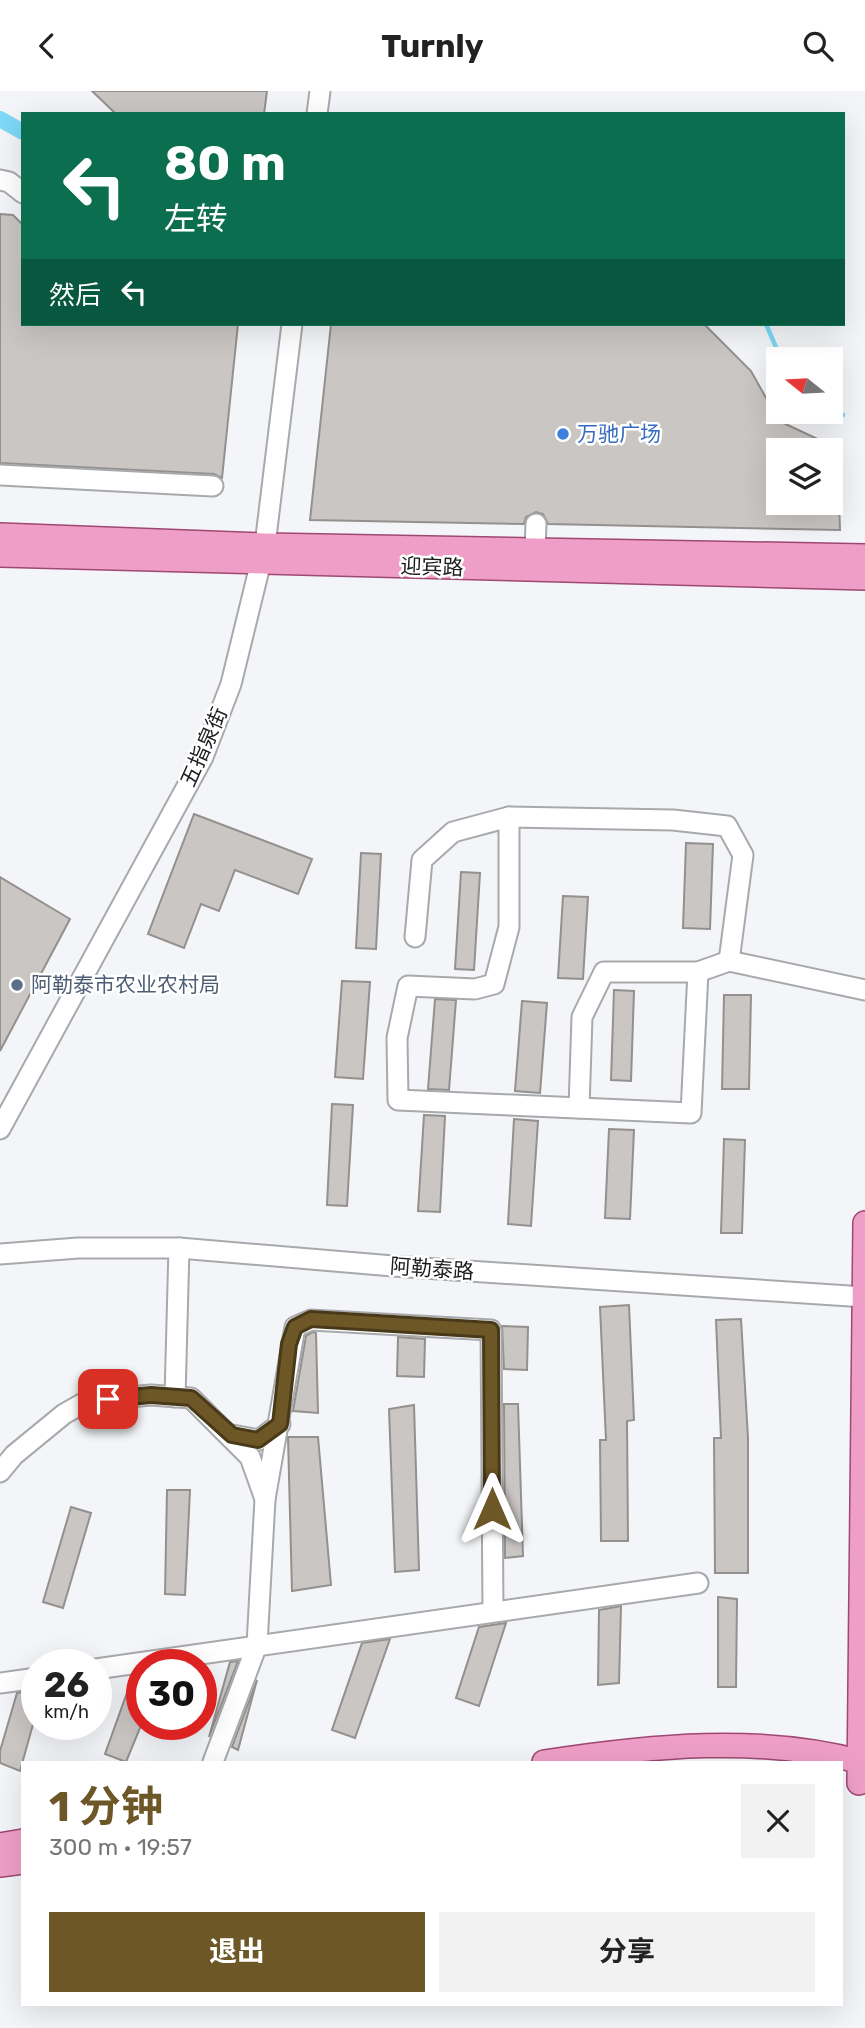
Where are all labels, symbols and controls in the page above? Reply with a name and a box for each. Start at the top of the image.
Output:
icon: back [28,27,66,65]
text: Turnly [381,27,484,65]
icon: search [799,27,837,65]
text: 80 m [164,134,286,192]
icon: left [49,140,140,231]
text: 左转 [164,200,228,238]
icon: left [115,273,153,311]
text: 然后 [49,280,101,311]
north arrow [766,347,844,423]
map controls [766,347,843,515]
place label: 万驰广场 [577,421,661,446]
marker: 万驰广场 [555,426,571,442]
button: layers [766,438,843,515]
street label: 迎宾路 [400,553,464,580]
street label: 五指泉街 [175,703,232,790]
place label: 阿勒泰市农业农村局 [31,972,220,997]
marker: 阿勒泰市农业农村局 [9,977,25,993]
street label: 阿勒泰路 [389,1253,475,1284]
pin [78,1369,138,1429]
icon: arrive [89,1380,127,1418]
position arrow [455,1472,529,1546]
speed limit sign: 30 [126,1649,217,1740]
text: 26 [44,1664,89,1706]
text: km/h [44,1701,89,1723]
text: 1 分钟 [49,1782,163,1832]
button: close [741,1784,815,1858]
text: 300 m · 19:57 [49,1833,192,1861]
button: 退出 [49,1912,425,1992]
button: 分享 [439,1912,815,1992]

